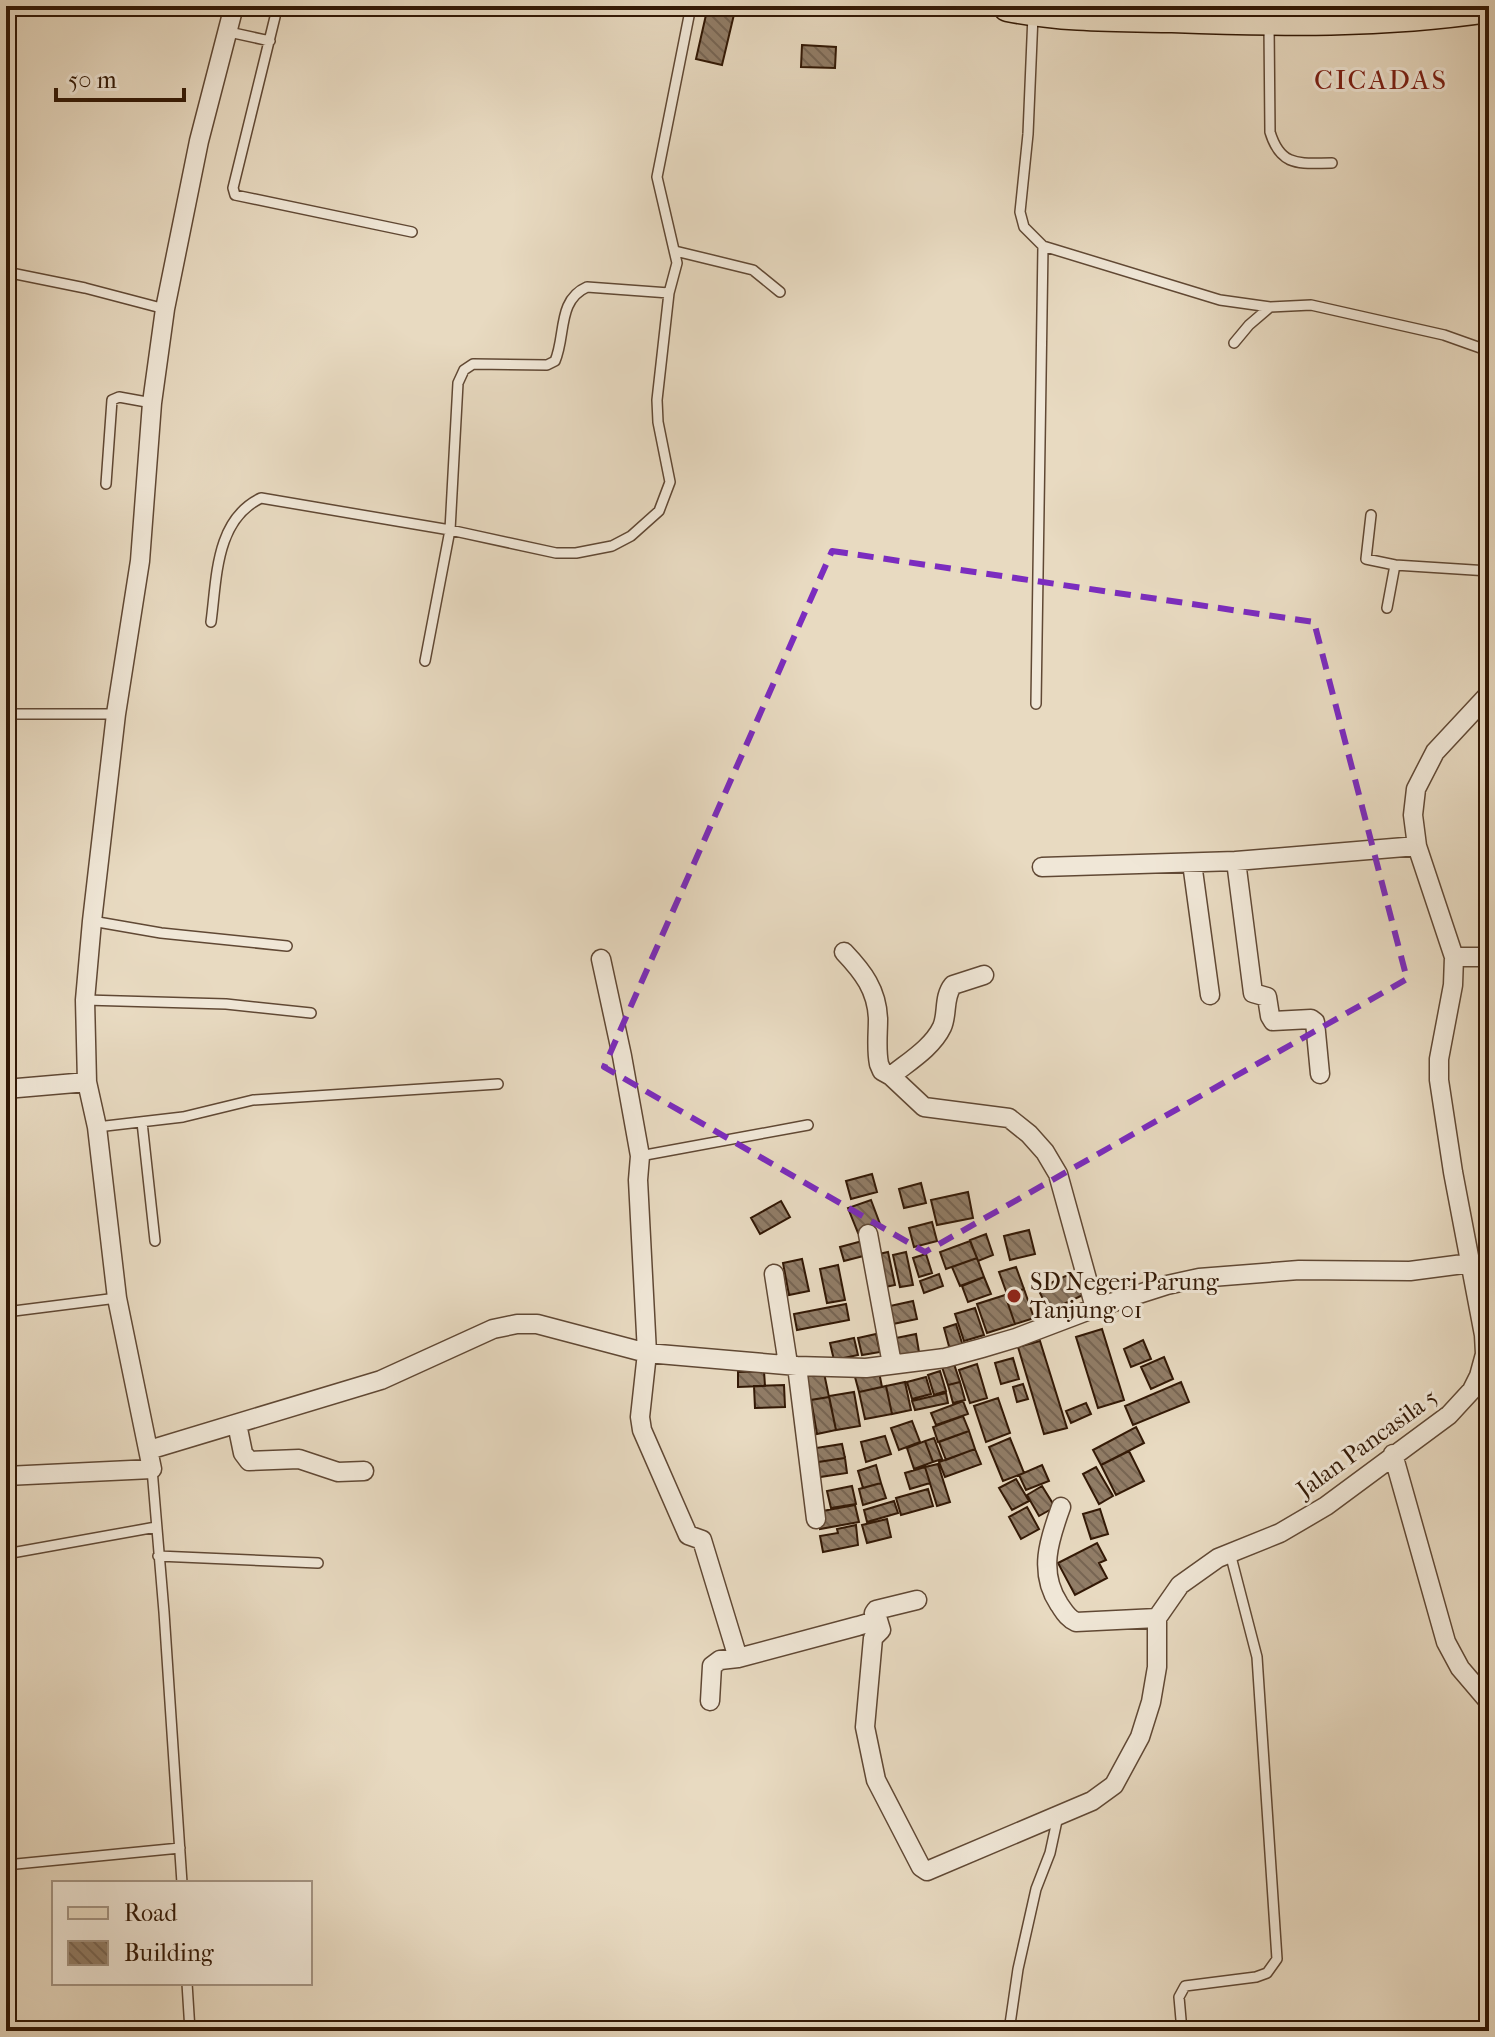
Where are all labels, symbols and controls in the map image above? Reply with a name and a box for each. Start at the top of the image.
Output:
scale bar [56,52,184,102]
district label: CICADAS [1314,63,1448,96]
text: 50 m [68,66,117,94]
place label: SD Negeri Parung Tanjung 01 [1030,1268,1220,1324]
marker: SD Negeri Parung Tanjung 01 [1005,1287,1023,1305]
street label: Jalan Pancasila 5 [1290,1383,1443,1504]
legend [52,1881,312,1985]
text: Road [124,1899,178,1927]
text: Building [124,1939,215,1967]

